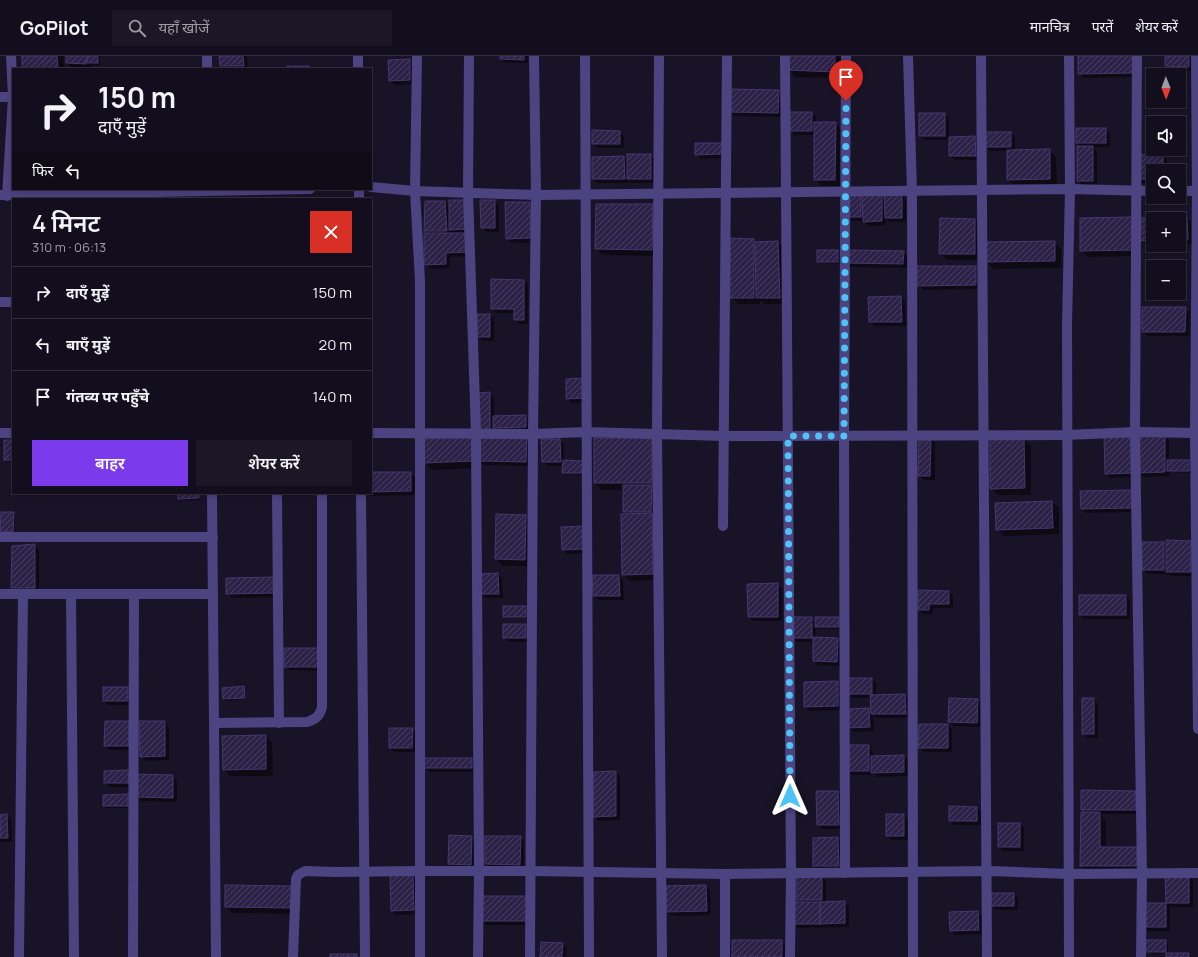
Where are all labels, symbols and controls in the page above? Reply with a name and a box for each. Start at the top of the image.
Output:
search box [112,10,392,46]
text: GoPilot [20,15,88,41]
icon: search [126,17,148,39]
text: यहाँ खोजें [158,17,209,38]
text: मानचित्र [1030,17,1070,36]
text: परतें [1092,17,1113,36]
text: शेयर करें [1135,17,1178,36]
pin [829,60,863,101]
icon: arrive [835,66,857,88]
north arrow [1146,68,1186,108]
map controls [1146,68,1186,300]
text: 150 m [98,78,176,116]
icon: right [32,84,84,136]
text: दाएँ मुड़ें [98,114,146,138]
button: sound [1146,116,1186,156]
text: फिर [32,160,54,181]
icon: left [62,160,84,182]
button: search [1146,164,1186,204]
text: 4 मिनट [32,206,100,239]
button: close [310,211,352,253]
button: + [1146,212,1186,252]
text: 310 m · 06:13 [32,238,106,256]
button: − [1146,260,1186,300]
icon: right [32,282,54,304]
text: दाएँ मुड़ें [66,282,109,303]
text: 150 m [313,282,352,303]
icon: left [32,334,54,356]
text: बाएँ मुड़ें [66,334,110,355]
text: 20 m [319,334,352,355]
icon: arrive [32,386,54,408]
text: गंतव्य पर पहुँचे [66,386,149,407]
text: 140 m [312,386,352,407]
button: बाहर [32,440,188,486]
button: शेयर करें [196,440,352,486]
position arrow [769,775,811,817]

